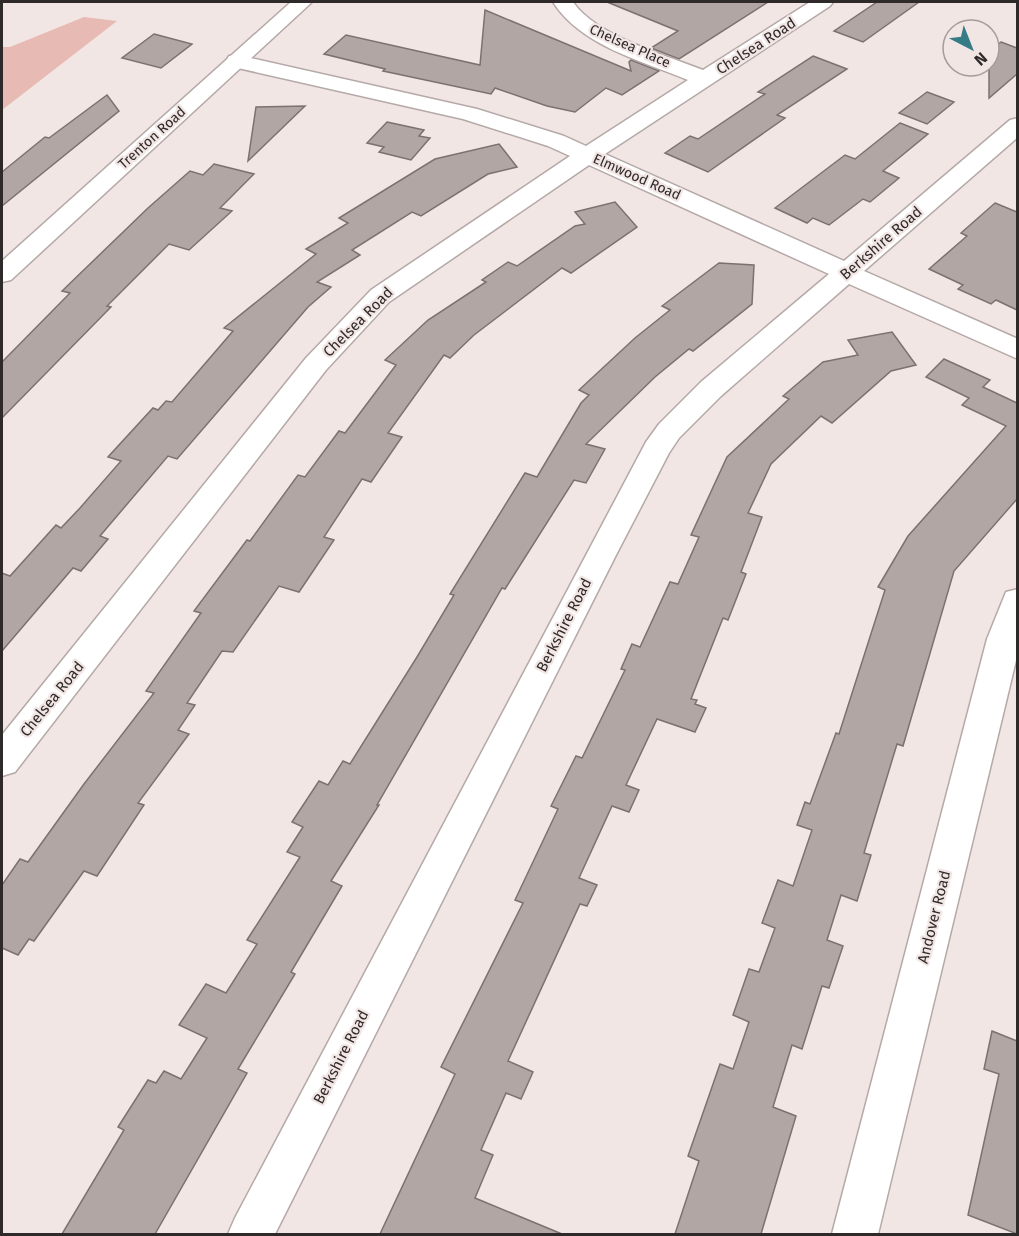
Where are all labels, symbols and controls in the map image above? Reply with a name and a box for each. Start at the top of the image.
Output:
street label: Chelsea Road [713,14,799,78]
north arrow [941,18,1001,78]
street label: Chelsea Place [587,21,673,71]
text: N [970,48,991,69]
street label: Trenton Road [115,103,189,173]
street label: Elmwood Road [590,150,684,204]
street label: Berkshire Road [836,202,926,284]
street label: Chelsea Road [319,283,397,361]
street label: Berkshire Road [533,575,595,675]
street label: Chelsea Road [16,658,88,740]
street label: Andover Road [914,869,954,965]
street label: Berkshire Road [310,1007,372,1107]

